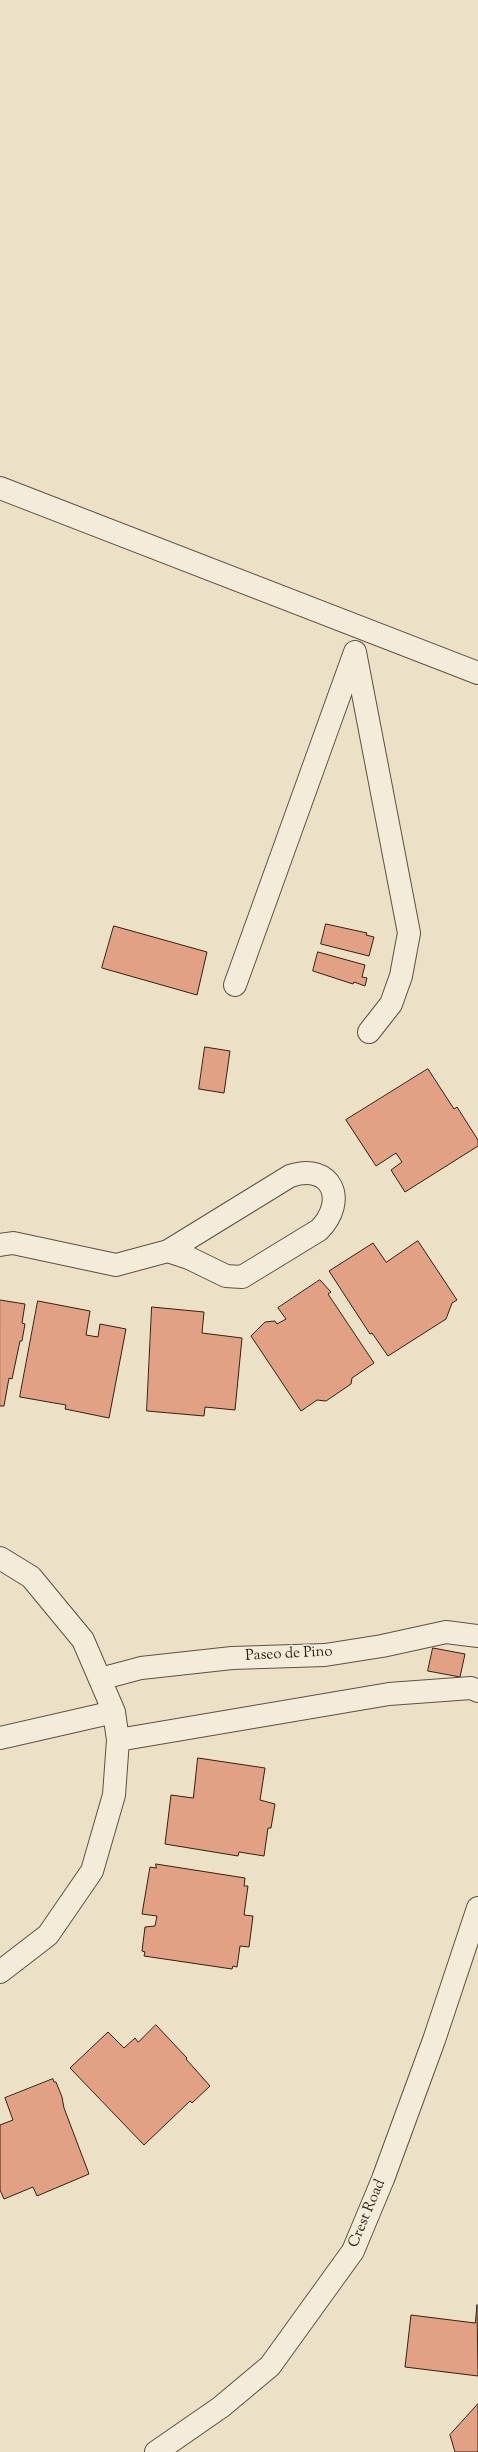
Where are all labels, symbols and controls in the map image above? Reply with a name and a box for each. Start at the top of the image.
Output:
street label: Paseo de Pino [245,1644,333,1666]
street label: Crest Road [346,2177,390,2251]

